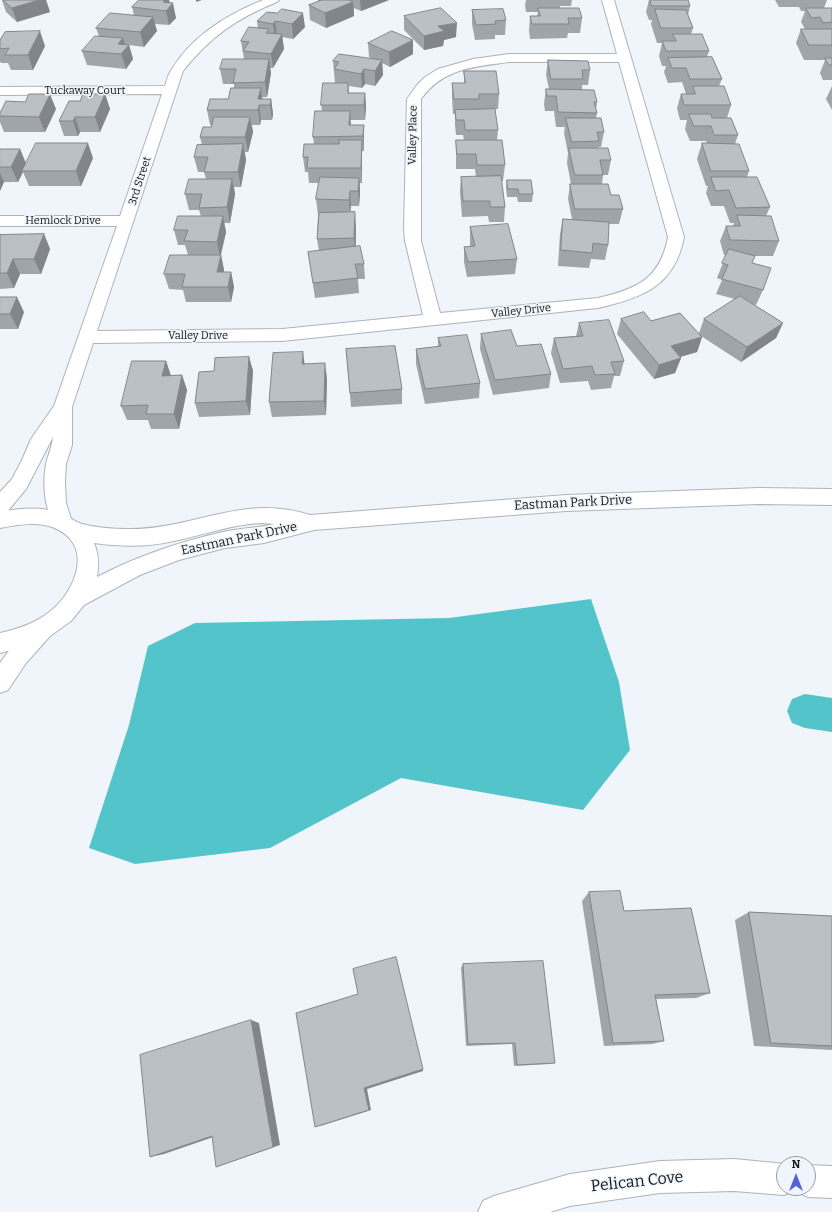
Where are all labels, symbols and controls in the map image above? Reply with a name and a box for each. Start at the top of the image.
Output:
street label: Tuckaway Court [44,84,126,98]
street label: Valley Place [406,105,420,165]
street label: 3rd Street [126,155,154,207]
street label: Hemlock Drive [25,214,101,228]
street label: Valley Drive [490,301,552,321]
street label: Valley Drive [168,329,228,343]
street label: Eastman Park Drive [514,492,632,514]
street label: Eastman Park Drive [180,519,298,559]
north arrow [776,1156,816,1196]
text: N [792,1158,800,1171]
street label: Pelican Cove [590,1168,684,1196]

